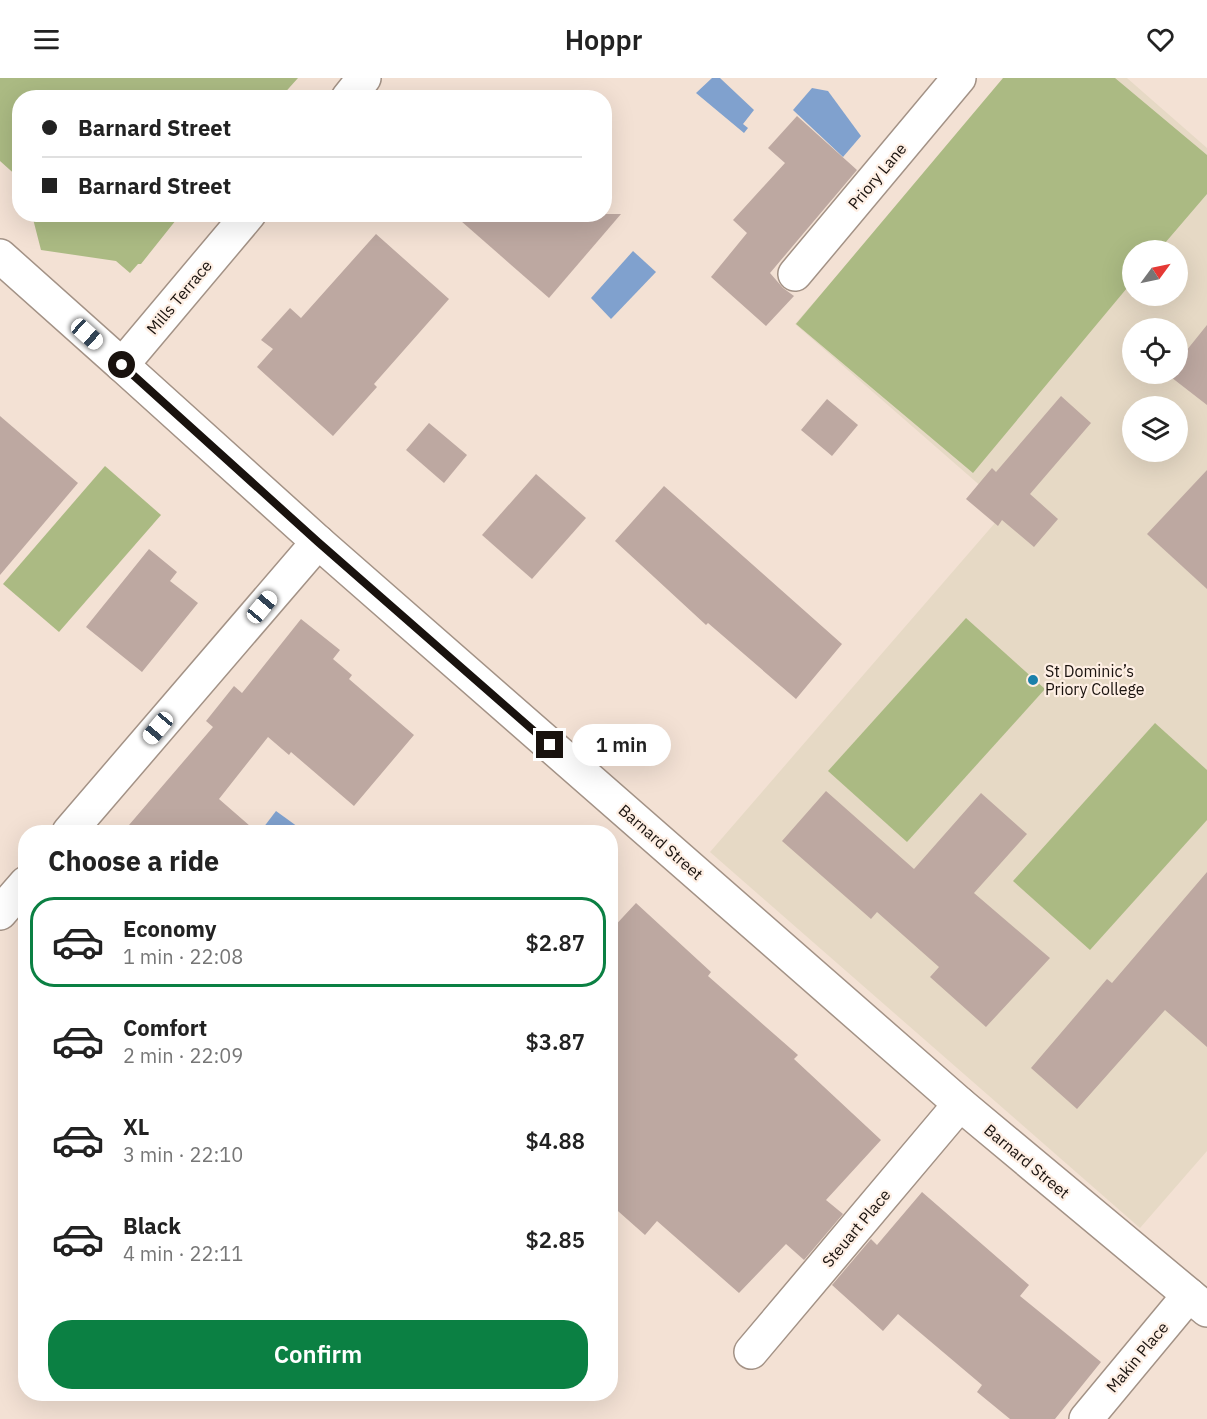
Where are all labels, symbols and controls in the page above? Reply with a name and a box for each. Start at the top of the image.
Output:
text: Hoppr [565,22,642,57]
icon: menu [30,23,63,56]
icon: heart [1144,23,1177,56]
text: Barnard Street [78,113,231,142]
street label: Priory Lane [843,139,911,213]
text: Barnard Street [78,171,231,200]
north arrow [1122,240,1188,306]
map controls [1122,240,1188,462]
street label: Mills Terrace [142,256,216,338]
car [68,315,106,353]
button: locate [1122,318,1188,384]
route start [108,351,135,378]
button: layers [1122,396,1188,462]
car [244,587,280,627]
place label: St Dominic’s Priory College [1045,661,1145,699]
marker: St Dominic’s Priory College [1026,673,1040,687]
car [140,708,176,748]
callout: 1 min [571,724,670,766]
route end [536,731,563,758]
text: 1 min [596,731,647,758]
street label: Barnard Street [615,800,707,884]
text: Choose a ride [48,843,219,878]
text: Economy [123,914,217,943]
icon: car [51,915,105,969]
text: $2.87 [526,928,585,957]
text: 1 min · 22:08 [123,943,243,970]
text: Comfort [123,1013,207,1042]
icon: car [51,1014,105,1068]
text: $3.87 [526,1027,585,1056]
text: 2 min · 22:09 [123,1042,243,1069]
text: XL [123,1112,149,1141]
icon: car [51,1113,105,1167]
street label: Barnard Street [980,1120,1074,1202]
text: $4.88 [526,1126,585,1155]
text: 3 min · 22:10 [123,1141,243,1168]
street label: Steuart Place [818,1185,895,1271]
text: Black [123,1211,181,1240]
icon: car [51,1212,105,1266]
text: $2.85 [526,1225,585,1254]
text: 4 min · 22:11 [123,1240,243,1267]
street label: Makin Place [1102,1317,1172,1396]
button: Confirm [48,1320,588,1389]

